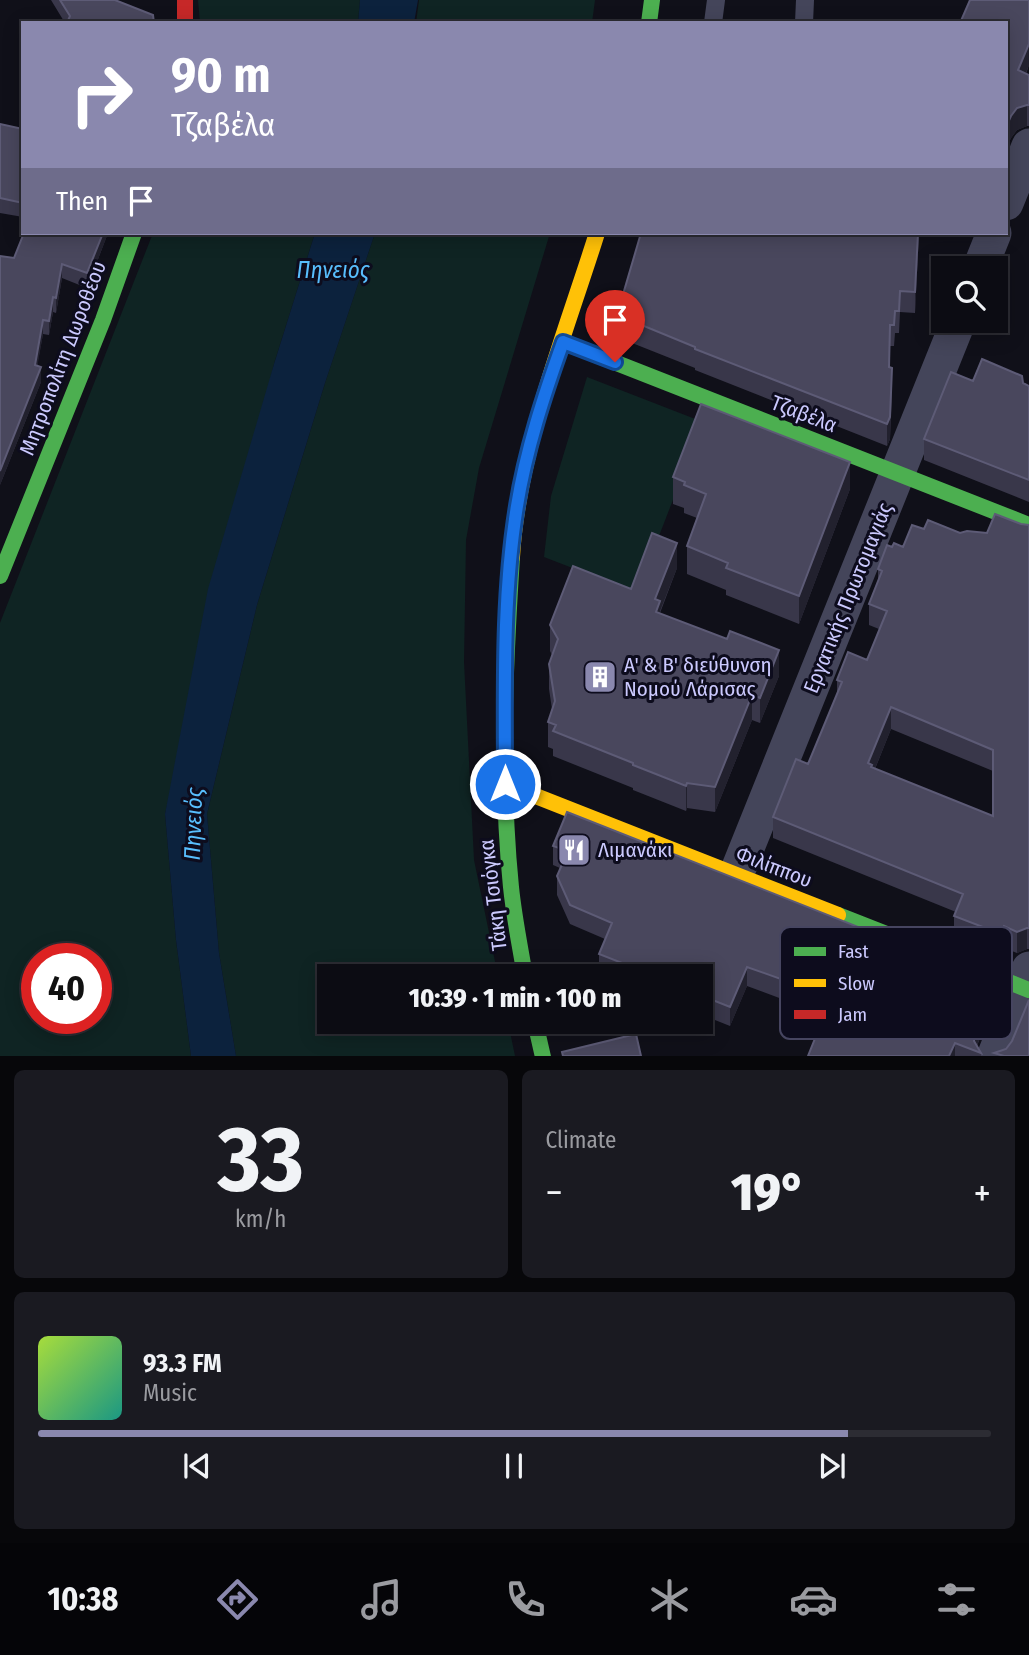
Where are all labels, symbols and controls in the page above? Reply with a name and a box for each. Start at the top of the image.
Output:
text: 90 m [171,46,271,105]
icon: right [56,49,147,140]
text: Τζαβέλα [171,106,275,144]
icon: arrive [122,182,160,220]
text: Then [56,186,108,217]
water label: Πηνειός [297,256,371,284]
map controls [931,256,1008,333]
button: search [931,256,1008,333]
street label: Μητροπολίτη Δωροθέου [14,257,112,459]
pin [585,290,645,362]
icon: arrive [596,301,634,339]
street label: Τζαβέλα [767,390,841,438]
street label: Εργατικής Πρωτομαγιάς [798,499,898,697]
place label: Α' & Β' διεύθυνση Νομού Λάρισας [624,652,772,702]
building icon: Α' & Β' διεύθυνση Νομού Λάρισας [581,658,619,696]
position arrow [468,747,542,821]
water label: Πηνειός [178,786,208,861]
restaurant icon: Λιμανάκι [555,831,593,869]
place label: Λιμανάκι [598,837,672,863]
street label: Τάκη Τσιόγκα [473,838,513,952]
street label: Φιλίππου [732,841,816,893]
legend [780,927,1012,1039]
text: Fast [838,940,869,963]
speed limit sign: 40 [21,943,112,1034]
text: Slow [838,972,875,995]
text: 10:39 · 1 min · 100 m [409,983,621,1014]
text: Jam [838,1003,867,1026]
text: 33 [218,1105,304,1214]
text: Climate [546,1126,616,1154]
text: 19° [731,1161,805,1224]
text: − [546,1170,563,1216]
text: + [974,1170,991,1216]
text: km/h [235,1205,286,1233]
text: 93.3 FM [143,1348,222,1379]
text: Music [143,1379,197,1407]
icon: previous [178,1447,216,1485]
icon: pause [495,1447,533,1485]
icon: next [813,1447,851,1485]
icon: directions [213,1575,262,1624]
icon: music [357,1575,406,1624]
icon: phone [501,1575,550,1624]
icon: climate [645,1575,694,1624]
icon: car [789,1575,838,1624]
icon: filters [932,1575,981,1624]
text: 10:38 [47,1580,118,1618]

